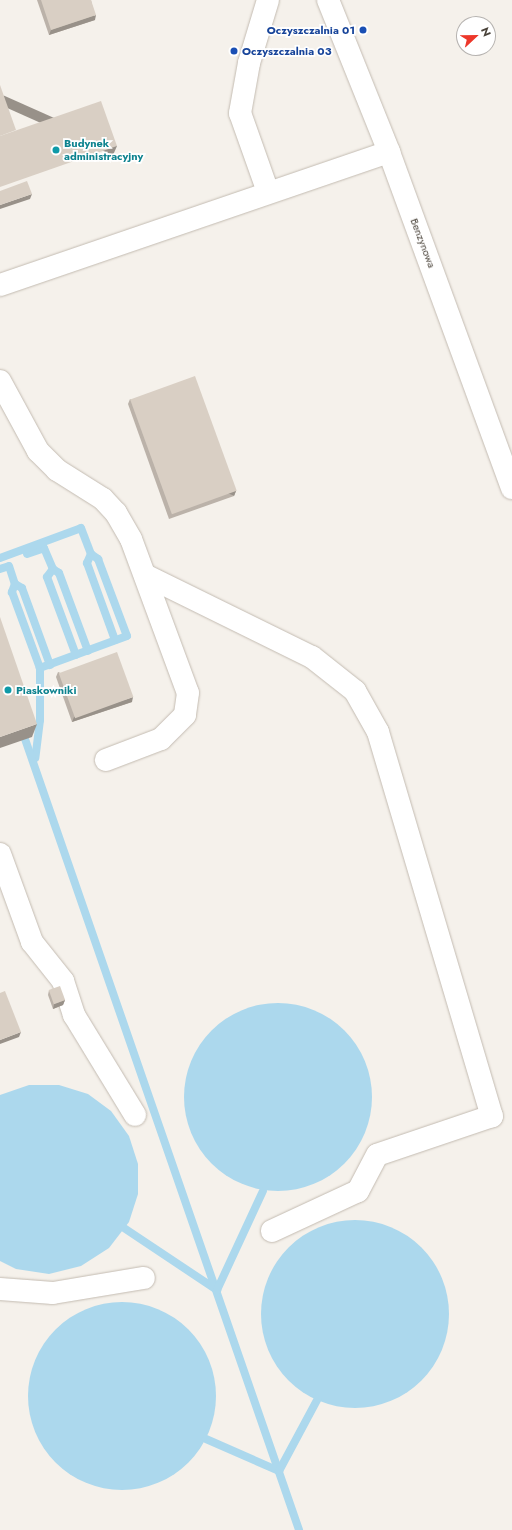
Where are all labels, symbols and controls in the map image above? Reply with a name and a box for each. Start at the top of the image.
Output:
north arrow [456,16,496,56]
place label: Oczyszczalnia 01 [267,23,355,37]
marker: Oczyszczalnia 01 [358,25,368,35]
text: N [477,25,495,39]
place label: Oczyszczalnia 03 [242,44,331,58]
marker: Oczyszczalnia 03 [229,46,239,56]
place label: Budynek administracyjny [64,137,143,163]
marker: Budynek administracyjny [51,145,61,155]
street label: Benzynowa [408,216,438,270]
place label: Piaskowniki [16,683,76,697]
marker: Piaskowniki [3,685,13,695]

